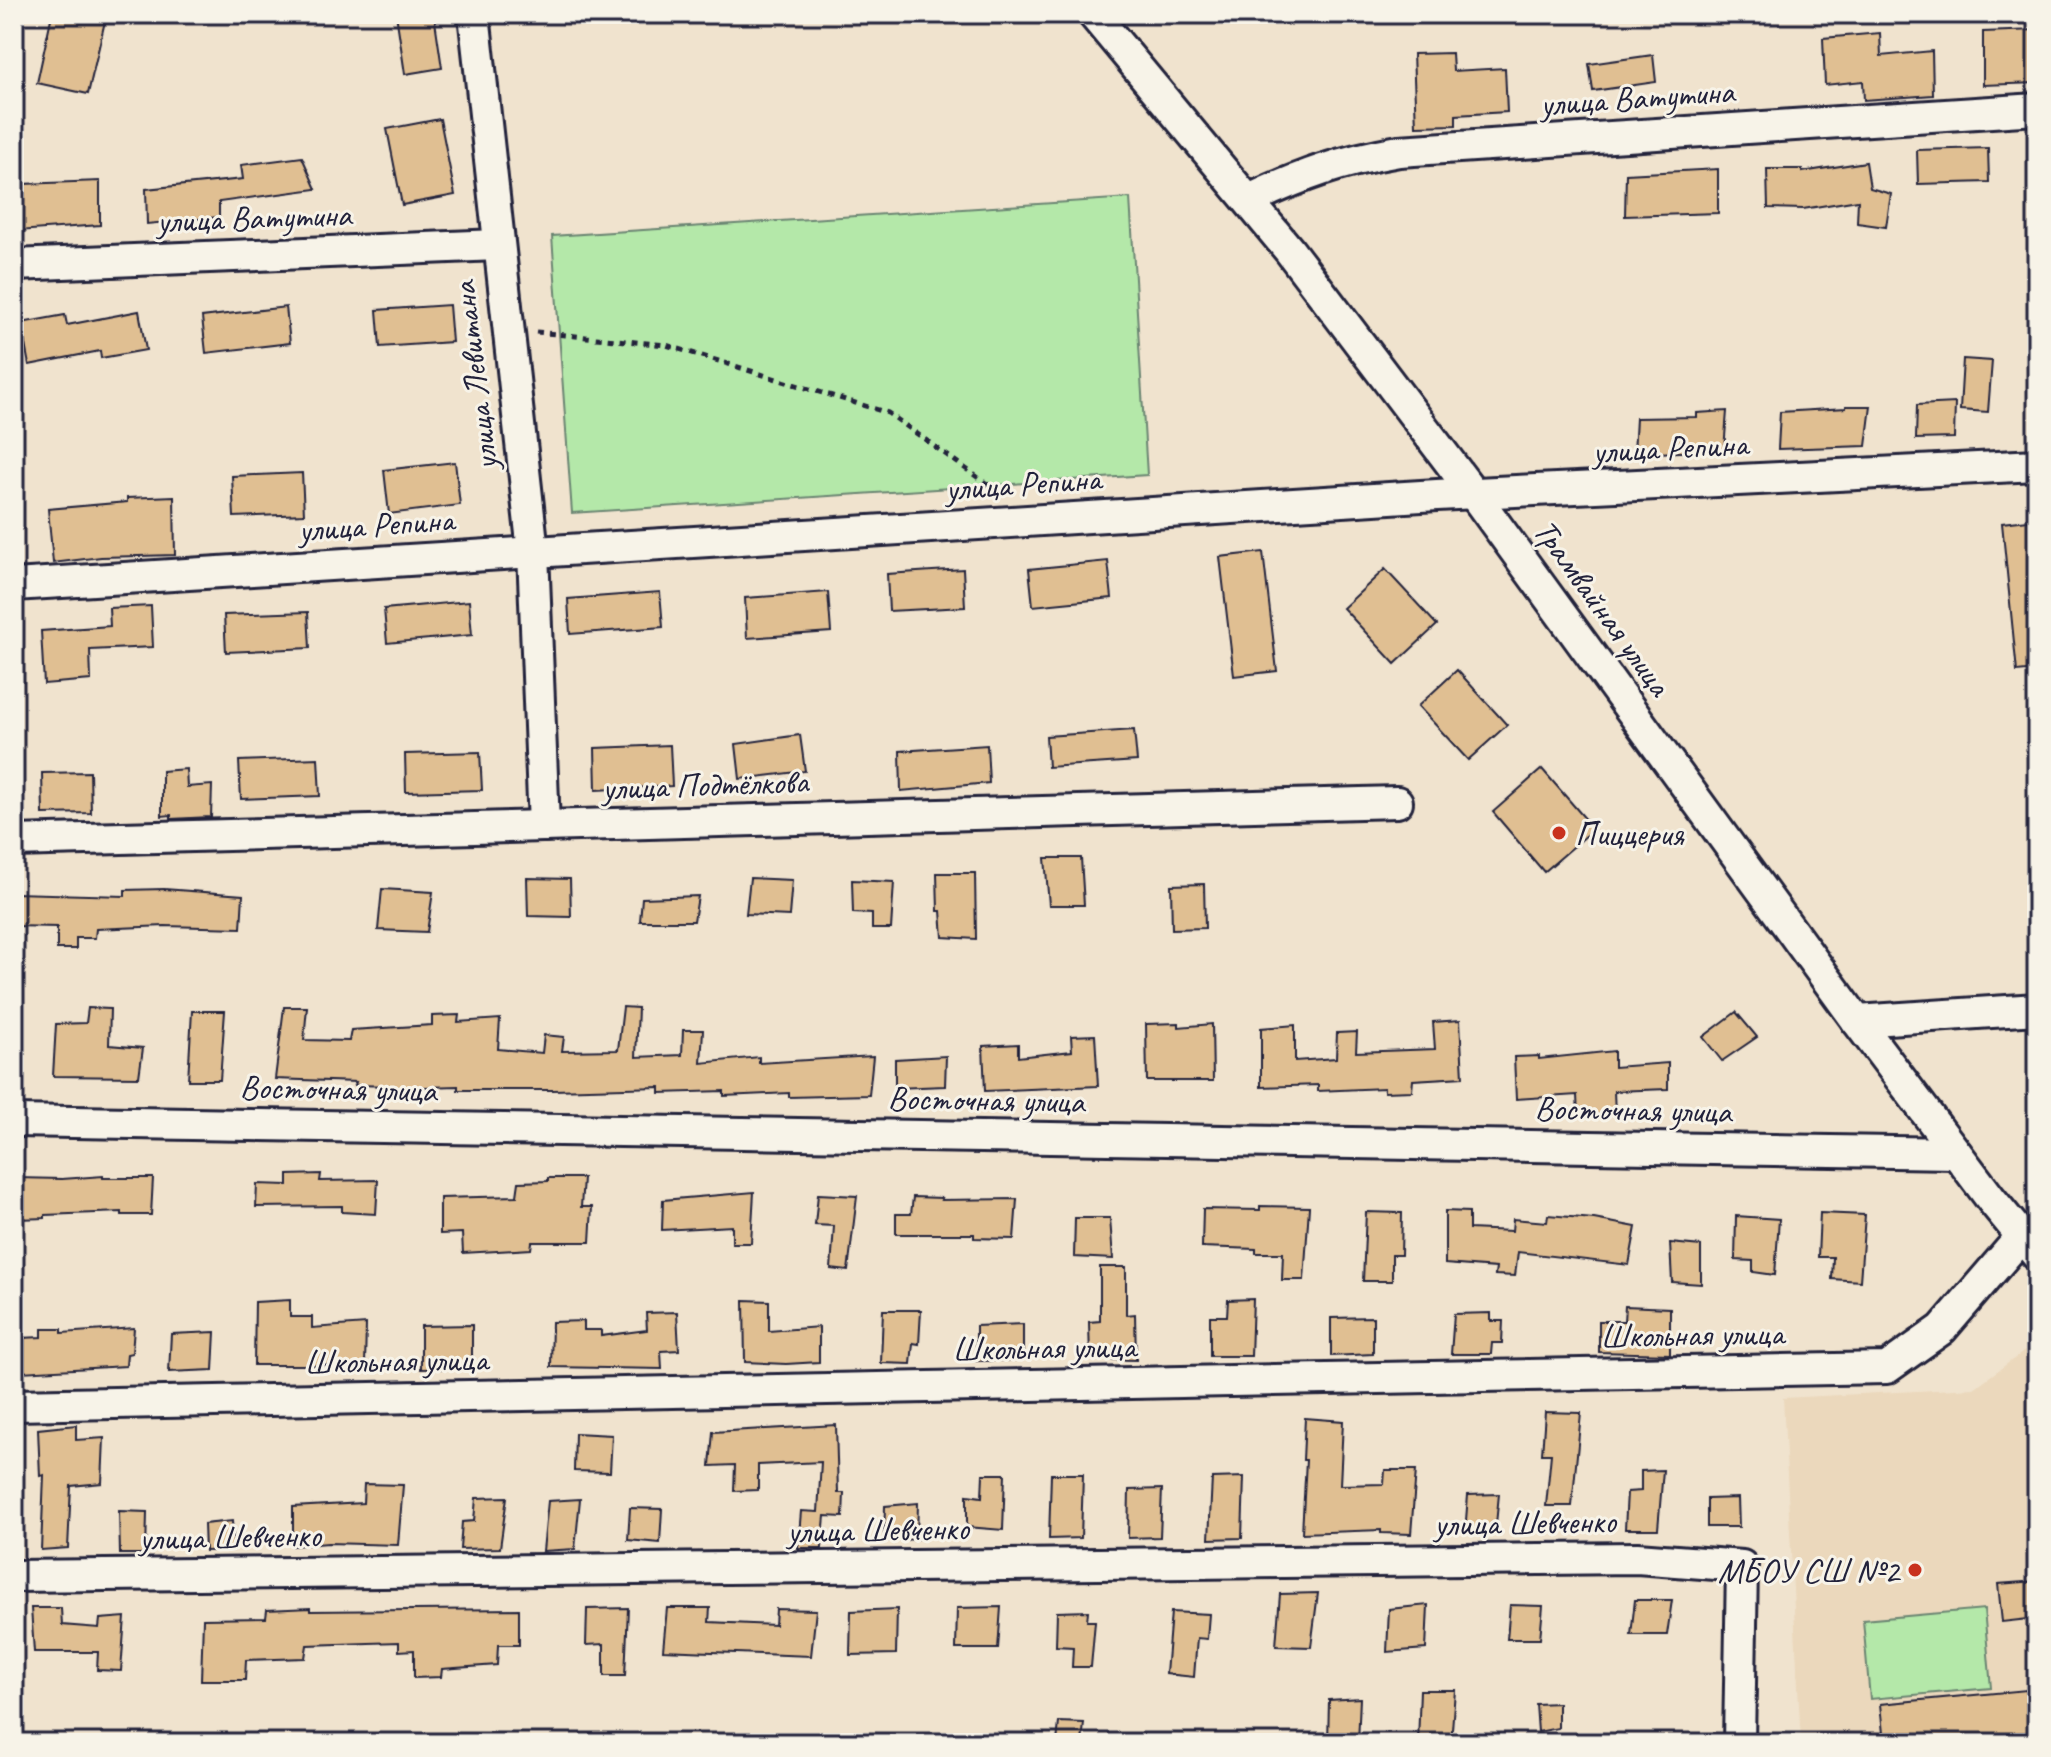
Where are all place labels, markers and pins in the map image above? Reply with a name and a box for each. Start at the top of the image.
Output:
place label: Пиццерия [1575,812,1685,855]
marker: Пиццерия [1550,824,1568,842]
place label: МБОУ СШ №2 [1718,1549,1902,1592]
marker: МБОУ СШ №2 [1906,1561,1924,1579]

